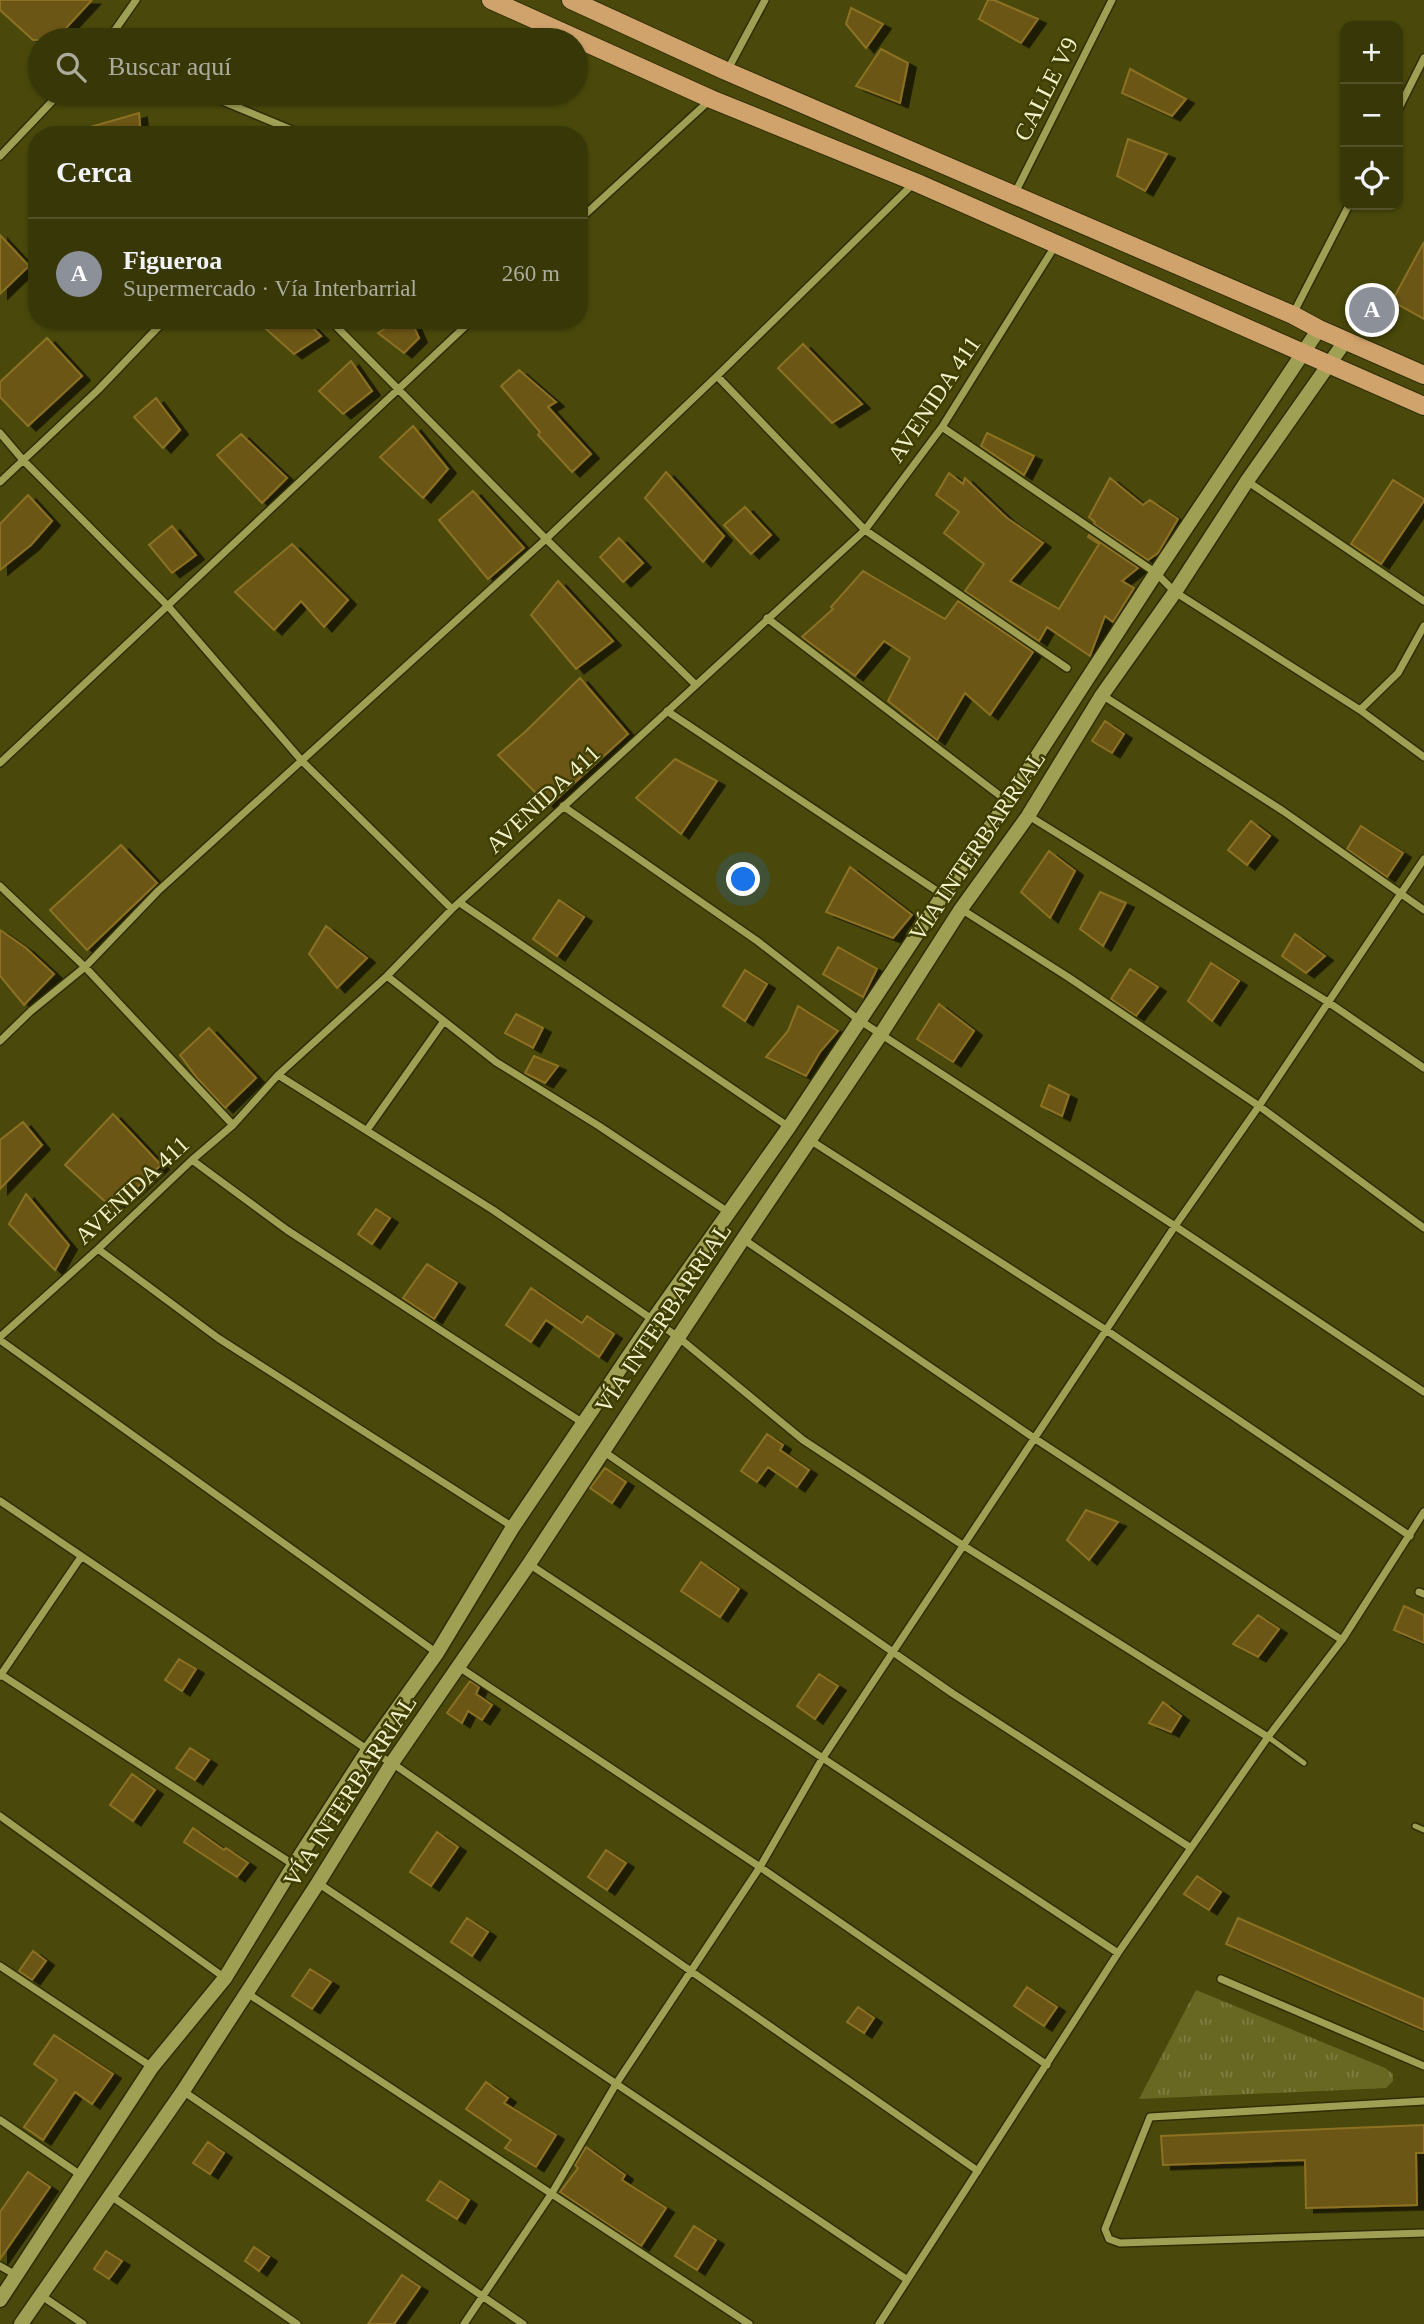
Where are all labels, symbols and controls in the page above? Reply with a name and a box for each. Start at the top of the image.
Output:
map controls [1340,21,1403,210]
button: + [1340,21,1403,84]
search box [28,28,588,105]
street label: CALLE V9 [1009,33,1083,145]
icon: search [52,48,90,86]
text: Buscar aquí [108,52,231,81]
button: − [1340,84,1403,147]
button: locate [1340,147,1403,210]
text: Cerca [56,155,132,188]
text: Figueroa [123,246,222,275]
text: A [71,261,87,286]
text: 260 m [502,261,560,286]
text: Supermercado · Vía Interbarrial [123,276,417,301]
pin: A [1349,284,1395,336]
street label: AVENIDA 411 [882,331,986,467]
street label: AVENIDA 411 [481,740,605,858]
street label: VÍA INTERBARRIAL [904,746,1050,946]
your location [726,862,760,896]
street label: AVENIDA 411 [70,1131,194,1249]
street label: VÍA INTERBARRIAL [590,1218,736,1418]
street label: VÍA INTERBARRIAL [278,1690,422,1892]

